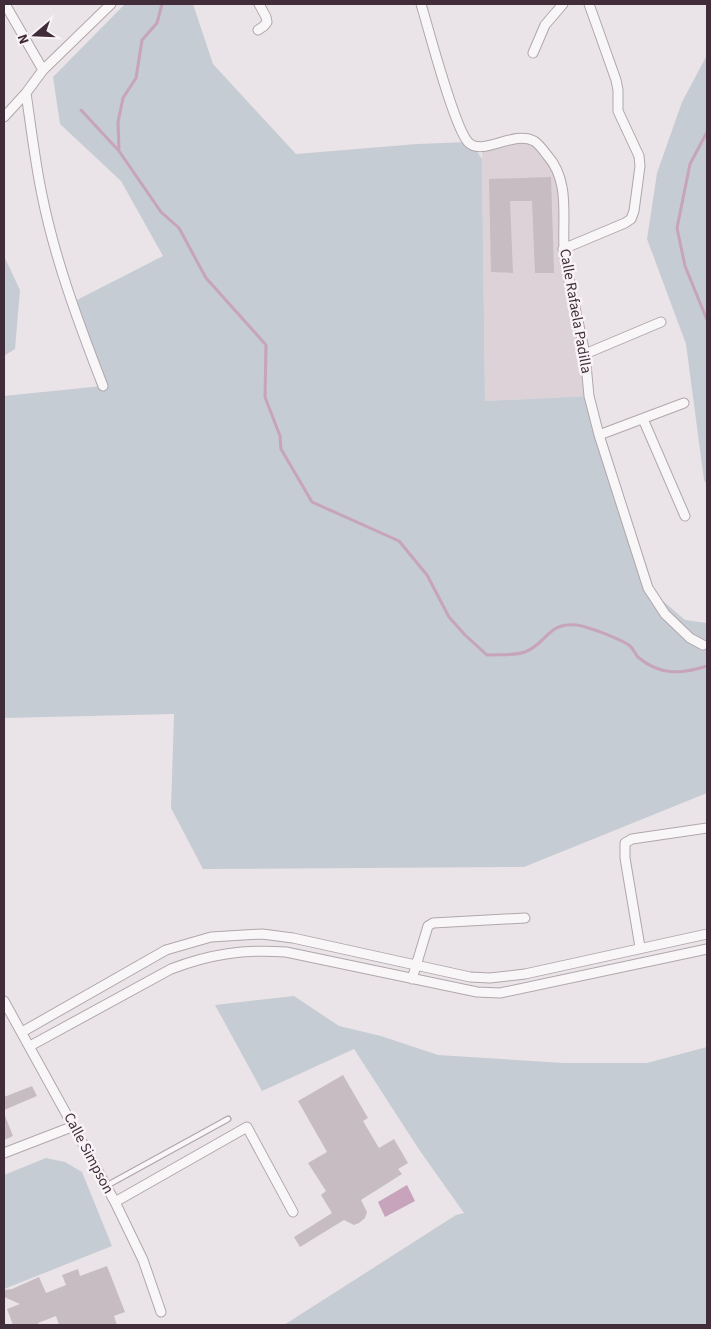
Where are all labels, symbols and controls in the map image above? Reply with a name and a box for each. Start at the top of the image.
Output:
north arrow [10,10,60,60]
text: N [13,31,35,47]
street label: Calle Rafaela Padilla [554,247,597,375]
street label: Calle Simpson [58,1109,119,1198]

